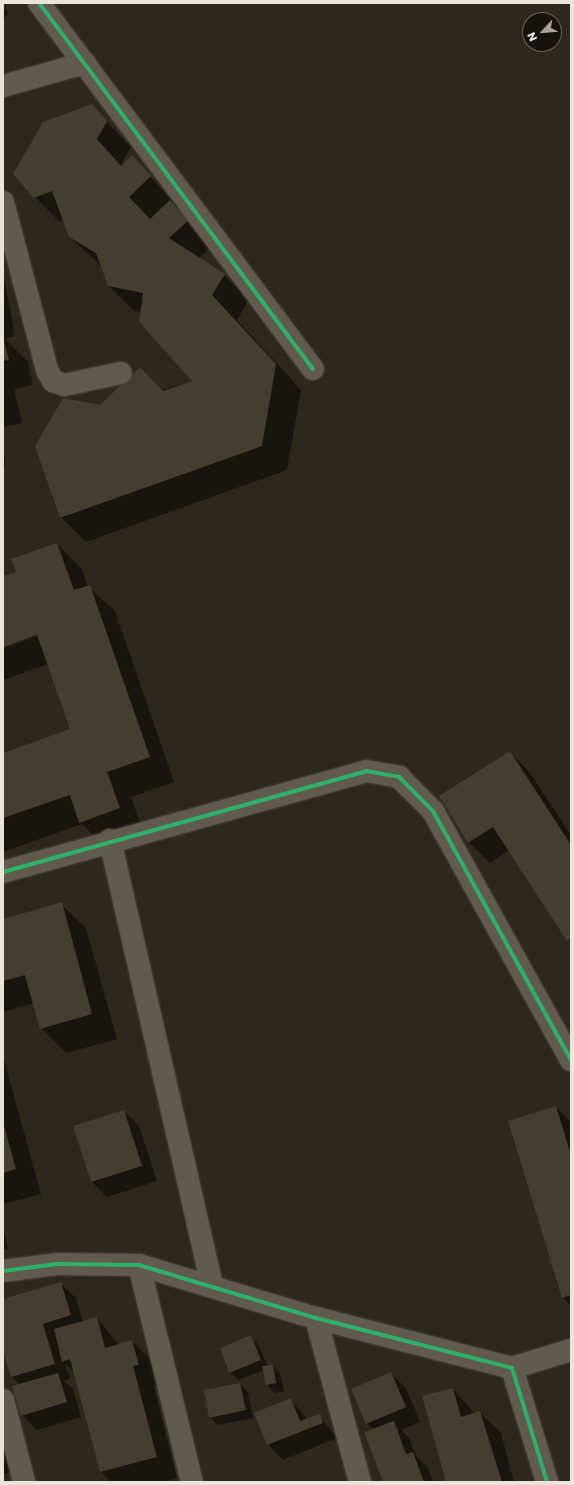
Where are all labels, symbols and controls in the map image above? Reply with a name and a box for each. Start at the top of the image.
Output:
north arrow [522,12,562,52]
text: N [523,30,541,44]

